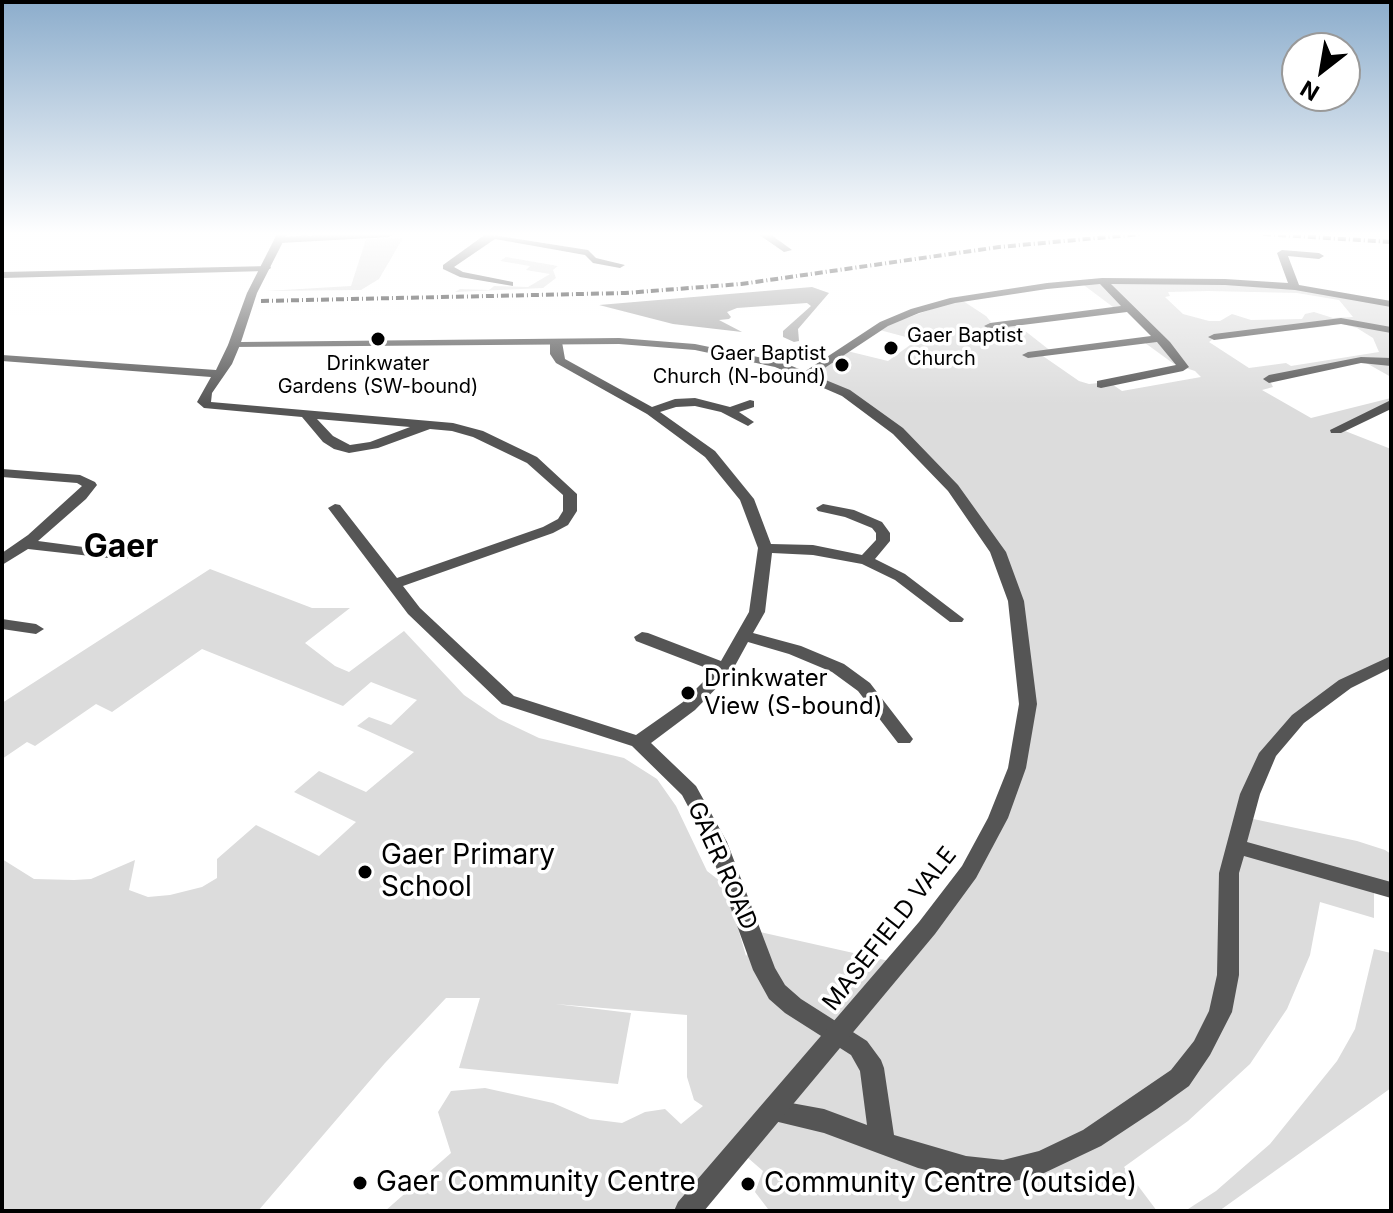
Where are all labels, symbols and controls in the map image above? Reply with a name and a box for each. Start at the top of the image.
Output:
north arrow [1281,32,1361,112]
text: N [1296,75,1324,106]
place label: Gaer Baptist Church [907,324,1023,371]
marker: Drinkwater Gardens (SW-bound) [369,330,387,348]
marker: Gaer Baptist Church [882,339,900,357]
place label: Gaer Baptist Church (N-bound) [653,342,826,389]
place label: Drinkwater Gardens (SW-bound) [278,352,478,399]
marker: Gaer Baptist Church (N-bound) [833,356,851,374]
district label: Gaer [84,528,158,566]
place label: Drinkwater View (S-bound) [704,665,882,721]
marker: Drinkwater View (S-bound) [679,684,697,702]
street label: GAER ROAD [681,797,763,935]
place label: Gaer Primary School [381,839,555,905]
street label: MASEFIELD VALE [817,841,963,1017]
marker: Gaer Primary School [356,863,374,881]
place label: Gaer Community Centre [376,1166,696,1200]
place label: Community Centre (outside) [764,1167,1137,1201]
marker: Gaer Community Centre [351,1174,369,1192]
marker: Community Centre (outside) [739,1175,757,1193]

